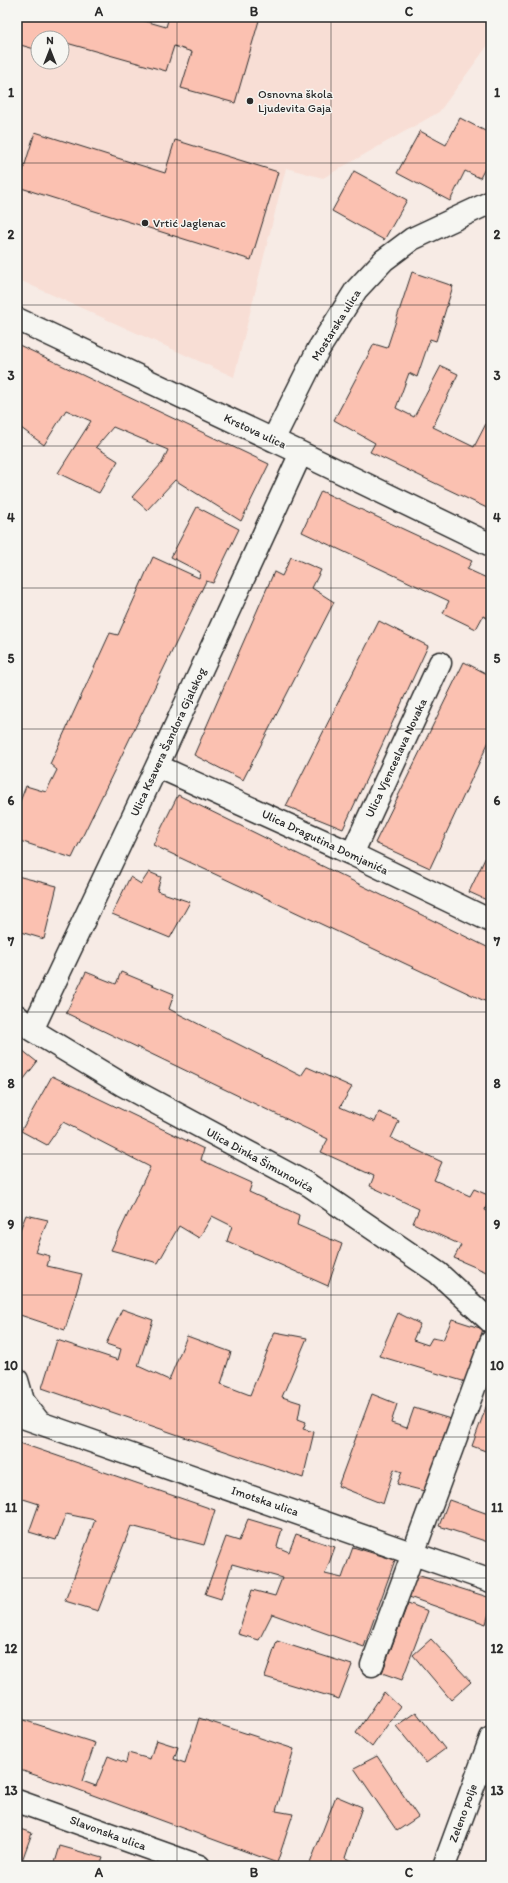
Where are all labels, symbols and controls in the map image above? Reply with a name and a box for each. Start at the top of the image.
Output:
text: A [94,4,104,19]
text: B [250,4,259,19]
text: C [405,4,414,19]
north arrow [30,30,70,70]
text: N [46,34,54,47]
text: 1 [8,85,14,100]
text: 1 [494,85,500,100]
place label: Osnovna škola Ljudevita Gaja [258,87,333,115]
marker: Osnovna škola Ljudevita Gaja [245,96,255,106]
place label: Vrtić Jaglenac [153,216,226,230]
marker: Vrtić Jaglenac [140,218,150,228]
text: 2 [8,227,15,242]
text: 2 [494,227,501,242]
street label: Mostarska ulica [308,286,364,363]
text: 3 [7,368,15,383]
text: 3 [493,368,501,383]
street label: Krstova ulica [222,410,288,452]
text: 4 [7,510,15,525]
text: 4 [493,510,501,525]
text: 5 [8,651,15,666]
text: 5 [494,651,501,666]
street label: Ulica Ksavera Šandora Gjalskog [127,665,209,819]
street label: Ulica Vjenceslava Novaka [362,696,430,820]
text: 6 [8,793,15,808]
text: 6 [494,793,501,808]
street label: Ulica Dragutina Domjanića [259,806,391,878]
text: 7 [7,934,15,949]
text: 7 [493,934,501,949]
text: 8 [7,1076,15,1091]
text: 8 [493,1076,501,1091]
street label: Ulica Dinka Šimunovića [204,1125,317,1196]
text: 9 [8,1217,15,1232]
text: 9 [494,1217,501,1232]
text: 10 [4,1358,18,1373]
text: 10 [490,1358,504,1373]
street label: Imotska ulica [230,1483,300,1519]
text: 11 [5,1500,17,1515]
text: 11 [491,1500,503,1515]
text: 12 [5,1641,18,1656]
text: 12 [491,1641,504,1656]
street label: Zeleno polje [446,1781,480,1844]
text: 13 [4,1783,18,1798]
text: 13 [490,1783,504,1798]
street label: Slavonska ulica [68,1813,149,1854]
text: A [94,1865,104,1880]
text: B [250,1865,259,1880]
text: C [405,1865,414,1880]

